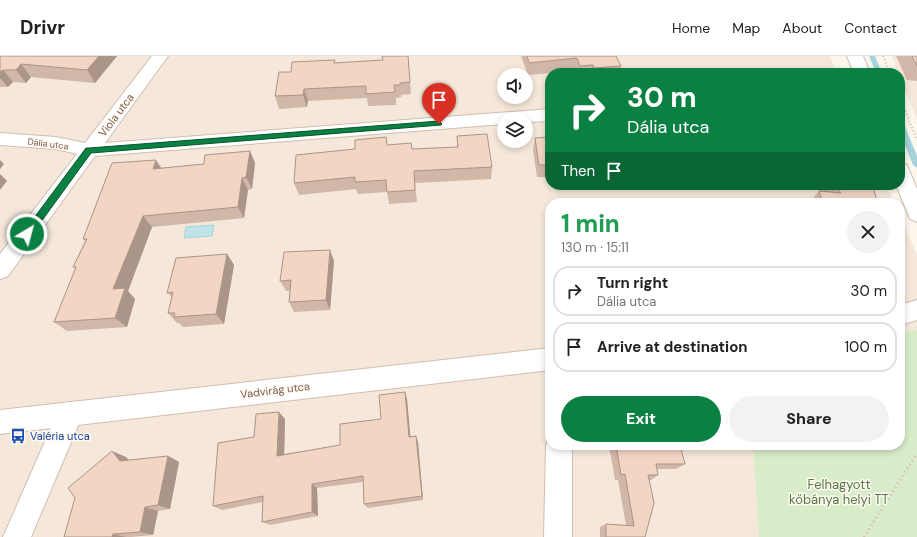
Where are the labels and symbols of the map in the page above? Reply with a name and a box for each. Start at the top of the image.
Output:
pin [422,83,456,124]
street label: Viola utca [95,91,137,139]
street label: Dália utca [27,136,69,152]
position arrow [6,213,48,255]
street label: Vadvirág utca [239,379,311,401]
bus stop icon: Valéria utca [9,427,27,445]
place label: Valéria utca [30,429,90,443]
park label: Felhagyott kőbánya helyi TT [789,476,889,508]

